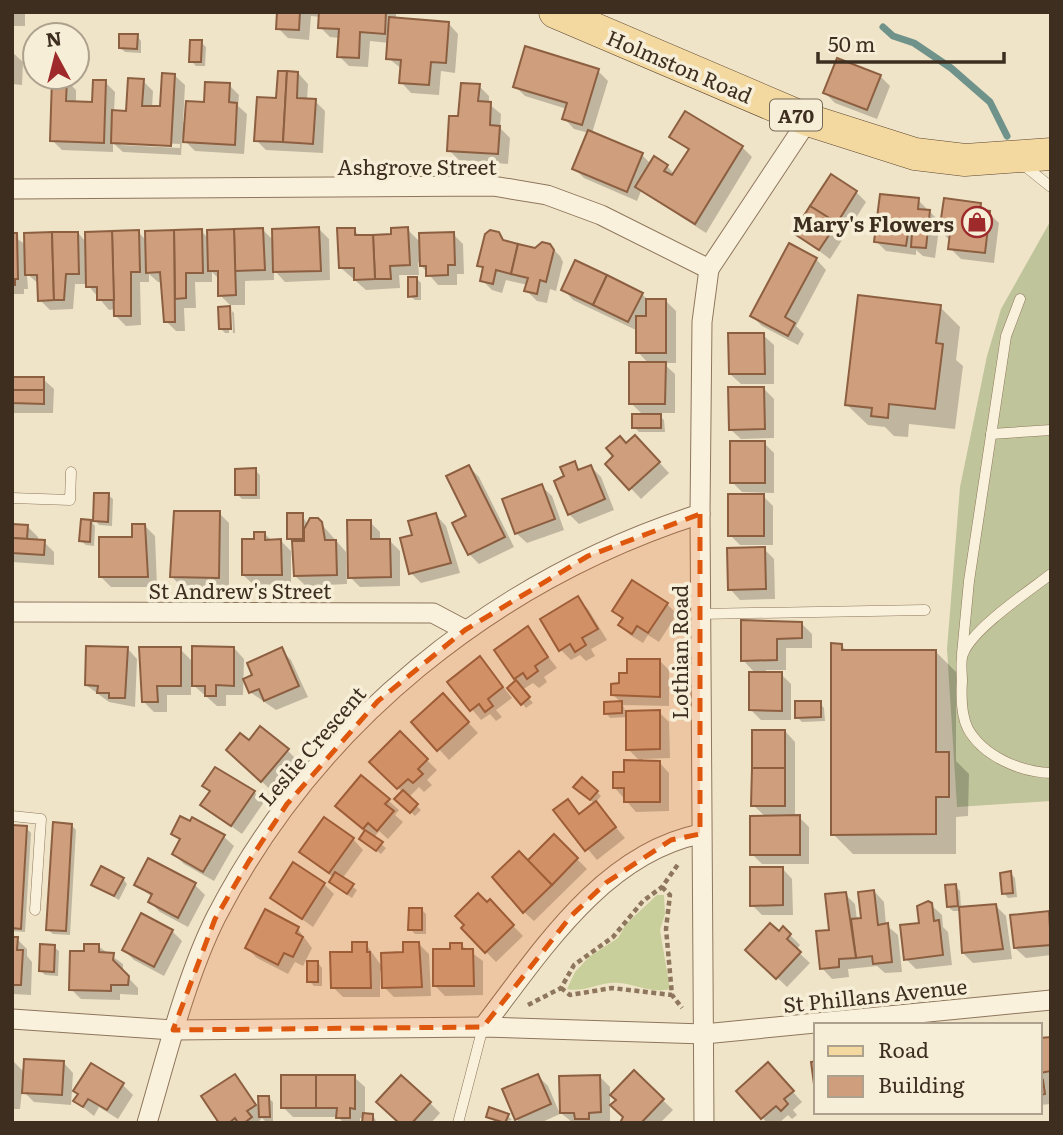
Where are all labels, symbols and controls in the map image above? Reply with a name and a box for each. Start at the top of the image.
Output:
street label: Holmston Road [602,20,758,110]
north arrow [21,21,91,91]
scale bar [818,21,1004,65]
text: N [44,23,63,53]
text: 50 m [828,27,875,58]
road number: A70 [770,99,822,130]
street label: Ashgrove Street [337,150,497,181]
shop icon: Mary's Flowers [960,205,994,239]
place label: Mary's Flowers [793,207,954,238]
street label: St Andrew's Street [148,574,332,605]
street label: Lothian Road [663,584,694,719]
street label: Leslie Crescent [250,678,372,812]
street label: St Phillans Avenue [781,969,969,1019]
legend [814,1023,1042,1114]
text: Road [878,1033,929,1064]
text: Building [878,1068,965,1099]

